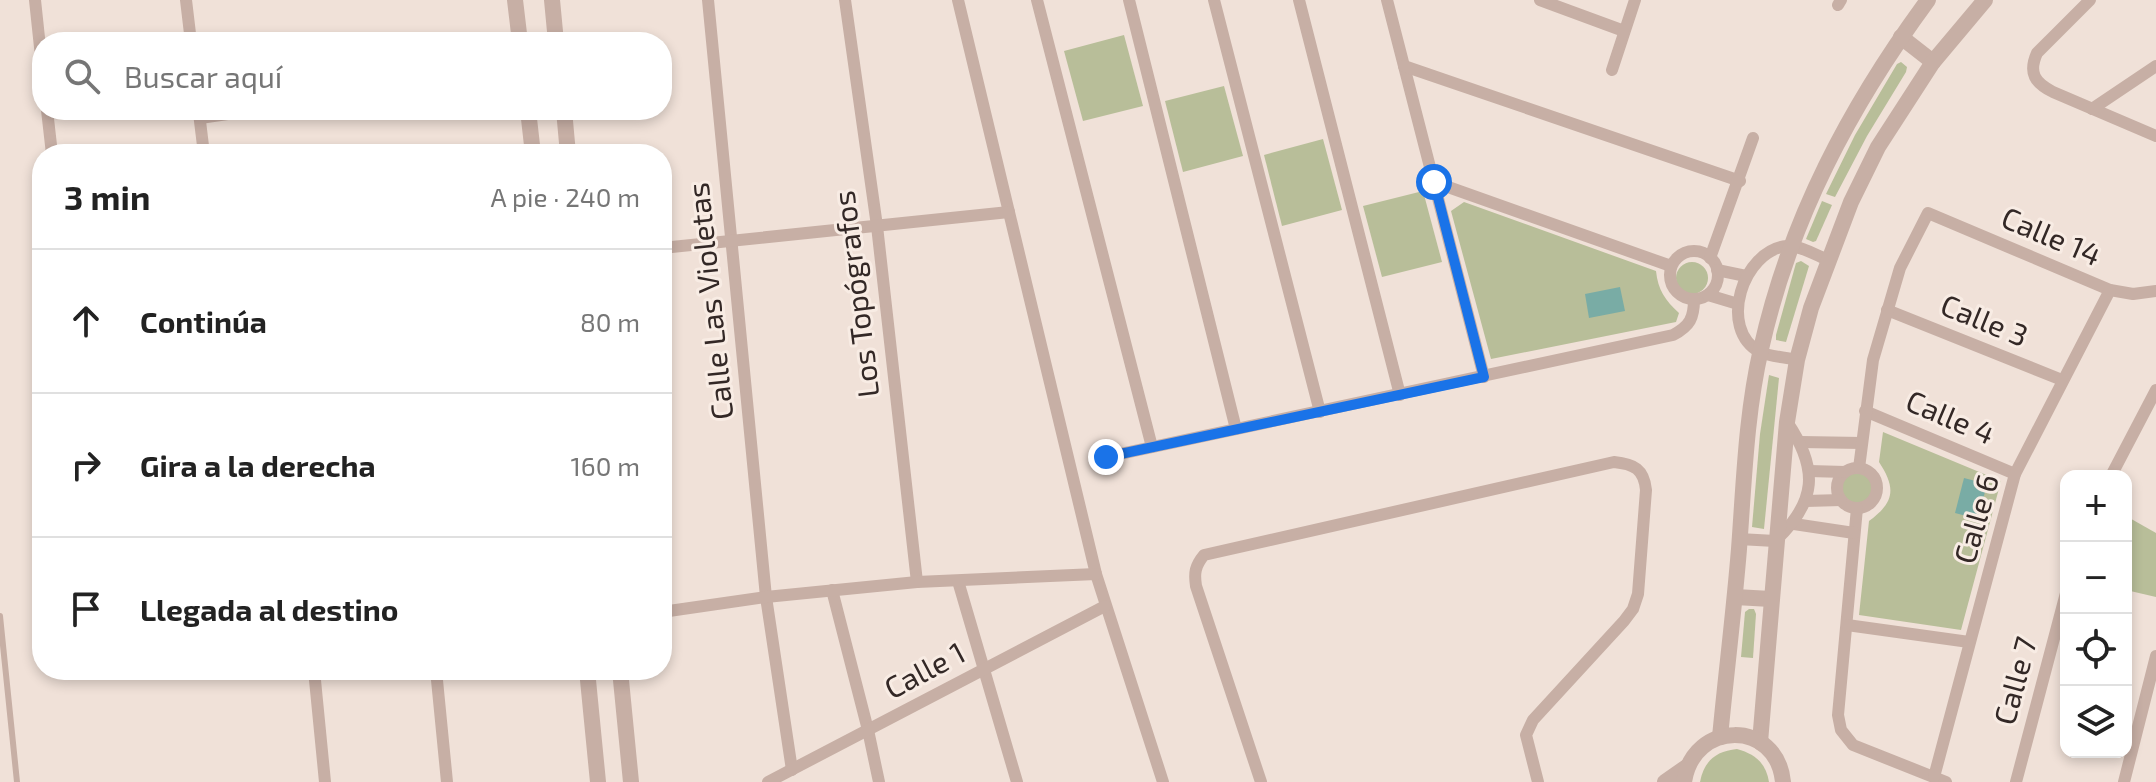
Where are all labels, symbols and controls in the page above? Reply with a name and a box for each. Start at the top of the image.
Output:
search box [32,32,672,120]
icon: search [60,54,104,98]
text: Buscar aquí [124,58,282,94]
route start [1416,164,1452,200]
text: 3 min [64,176,150,217]
text: A pie · 240 m [491,181,640,212]
street label: Calle Las Violetas [679,181,739,422]
street label: Los Topógrafos [824,189,886,400]
street label: Calle 14 [1997,198,2107,272]
street label: Calle 3 [1936,285,2034,353]
icon: ahead [64,299,108,343]
text: Continúa [140,303,267,339]
text: 80 m [580,306,640,337]
street label: Calle 4 [1901,381,2000,451]
route end [1088,439,1124,475]
icon: right [64,443,108,487]
text: Gira a la derecha [140,447,376,483]
text: 160 m [571,450,640,481]
street label: Calle 6 [1945,470,2005,567]
map controls [2060,470,2132,758]
button: + [2060,470,2132,542]
button: − [2060,542,2132,614]
icon: arrive [64,587,108,631]
text: Llegada al destino [140,591,399,627]
button: locate [2060,614,2132,686]
street label: Calle 1 [878,633,971,705]
street label: Calle 7 [1985,633,2043,728]
button: layers [2060,686,2132,758]

